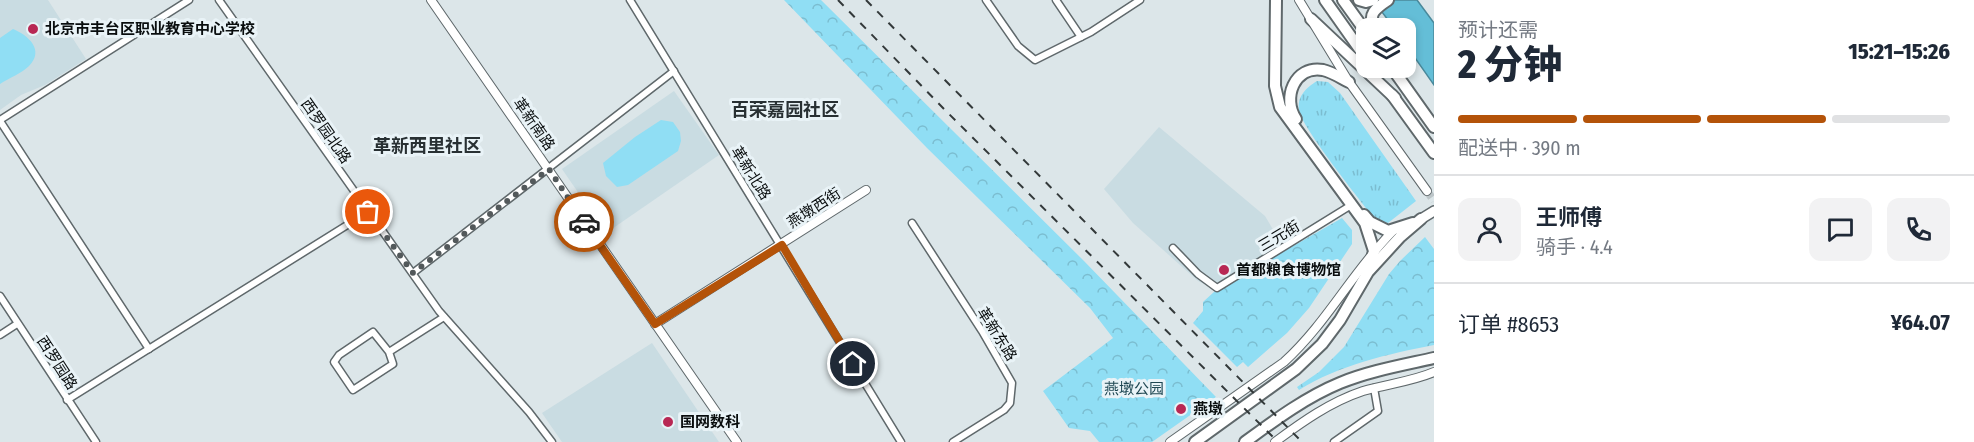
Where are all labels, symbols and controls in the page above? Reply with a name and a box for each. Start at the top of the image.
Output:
map controls [1356,18,1416,78]
button: layers [1356,18,1416,78]
text: 预计还需 [1458,18,1538,42]
place label: 北京市丰台区职业教育中心学校 [45,20,255,38]
marker: 北京市丰台区职业教育中心学校 [26,22,40,36]
text: 15:21–15:26 [1848,38,1950,65]
text: 2 分钟 [1458,42,1562,88]
street label: 革新南路 [509,94,559,154]
street label: 西罗园北路 [297,95,355,167]
district label: 百荣嘉园社区 [731,99,839,121]
district label: 革新西里社区 [373,135,481,157]
text: 配送中 · 390 m [1458,136,1581,160]
street label: 革新北路 [727,143,775,203]
street label: 燕墩西街 [784,184,844,232]
pin [342,186,393,237]
courier [554,192,614,252]
icon: bag [351,195,384,228]
button: person [1458,198,1521,261]
button: chat [1809,198,1872,261]
button: phone [1887,198,1950,261]
text: 王师傅 [1536,204,1602,231]
icon: car [568,206,601,239]
street label: 三元街 [1255,217,1303,255]
text: 骑手 · 4.4 [1536,235,1613,259]
place label: 首都粮食博物馆 [1236,261,1341,279]
marker: 首都粮食博物馆 [1217,263,1231,277]
street label: 革新东路 [973,304,1021,364]
text: ¥64.07 [1891,309,1950,336]
text: 订单 #8653 [1458,311,1559,338]
street label: 西罗园路 [33,333,81,393]
pin [827,338,878,389]
icon: home [836,347,869,380]
park label: 燕墩公园 [1104,380,1164,398]
place label: 燕墩 [1193,400,1223,418]
marker: 燕墩 [1174,402,1188,416]
place label: 国网数科 [680,413,740,431]
marker: 国网数科 [661,415,675,429]

